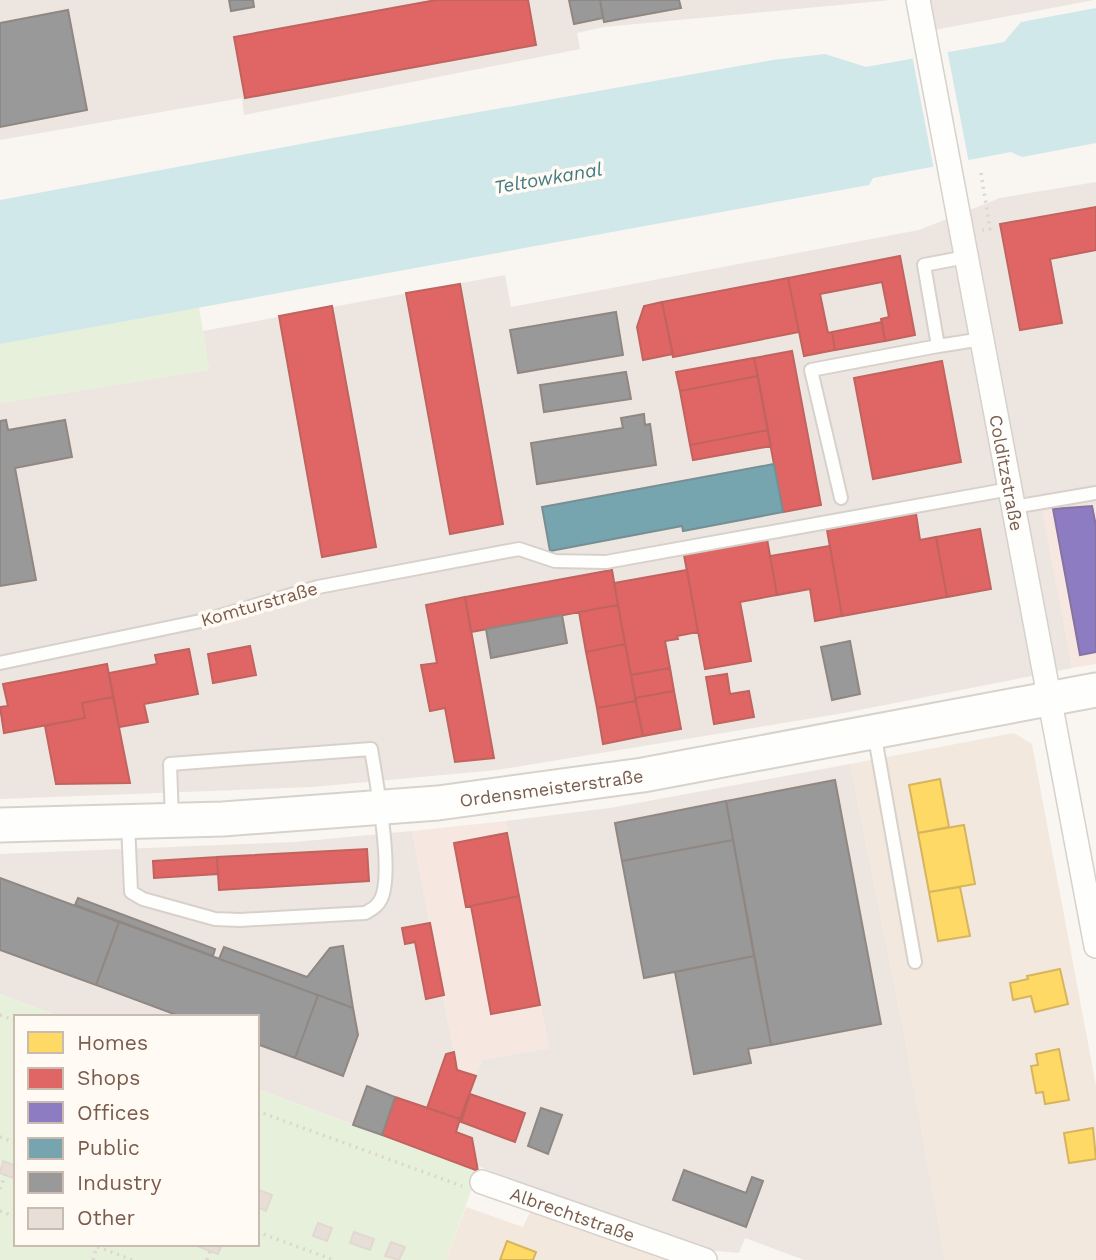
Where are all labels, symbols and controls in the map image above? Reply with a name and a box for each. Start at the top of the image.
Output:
water label: Teltowkanal [492,157,604,199]
street label: Colditzstraße [986,413,1028,533]
street label: Komturstraße [198,577,320,631]
street label: Ordensmeisterstraße [458,765,645,810]
legend [14,1015,259,1246]
text: Homes [77,1030,148,1055]
text: Shops [77,1065,140,1090]
text: Offices [77,1100,150,1125]
text: Public [77,1135,140,1160]
text: Industry [77,1170,162,1195]
street label: Albrechtstraße [507,1182,638,1245]
text: Other [77,1205,136,1230]

